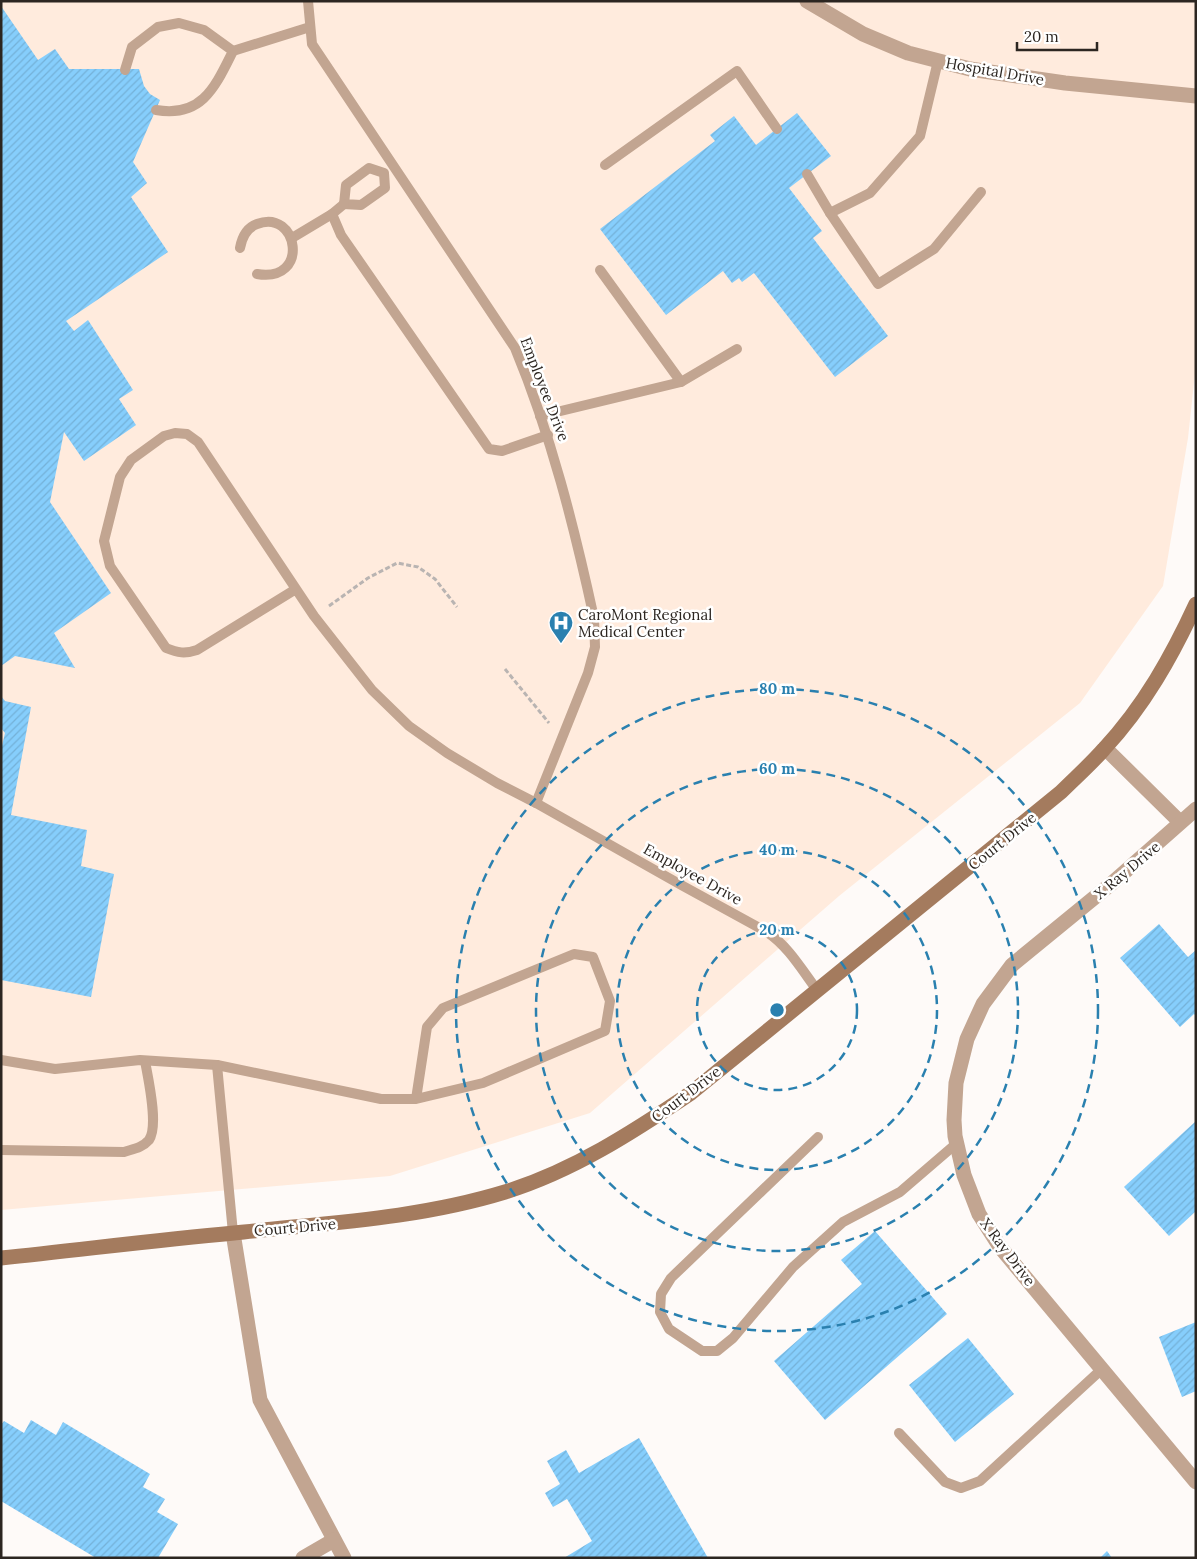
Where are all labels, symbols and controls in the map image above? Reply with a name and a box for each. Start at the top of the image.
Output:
scale bar [1017,20,1097,52]
text: 20 m [1024,27,1059,46]
street label: Hospital Drive [944,53,1046,89]
street label: Employee Drive [516,334,574,444]
place label: CaroMont Regional Medical Center [578,605,712,641]
hospital icon: CaroMont Regional Medical Center [548,610,574,644]
text: 80 m [759,679,795,698]
text: 60 m [759,759,795,778]
street label: Court Drive [964,808,1040,874]
street label: X Ray Drive [1090,837,1164,903]
street label: Employee Drive [640,839,746,909]
text: 40 m [759,840,795,859]
text: 20 m [759,920,795,939]
centre of rings [768,1001,786,1019]
street label: Court Drive [648,1062,724,1126]
street label: Court Drive [253,1214,337,1240]
street label: X Ray Drive [976,1214,1040,1290]

